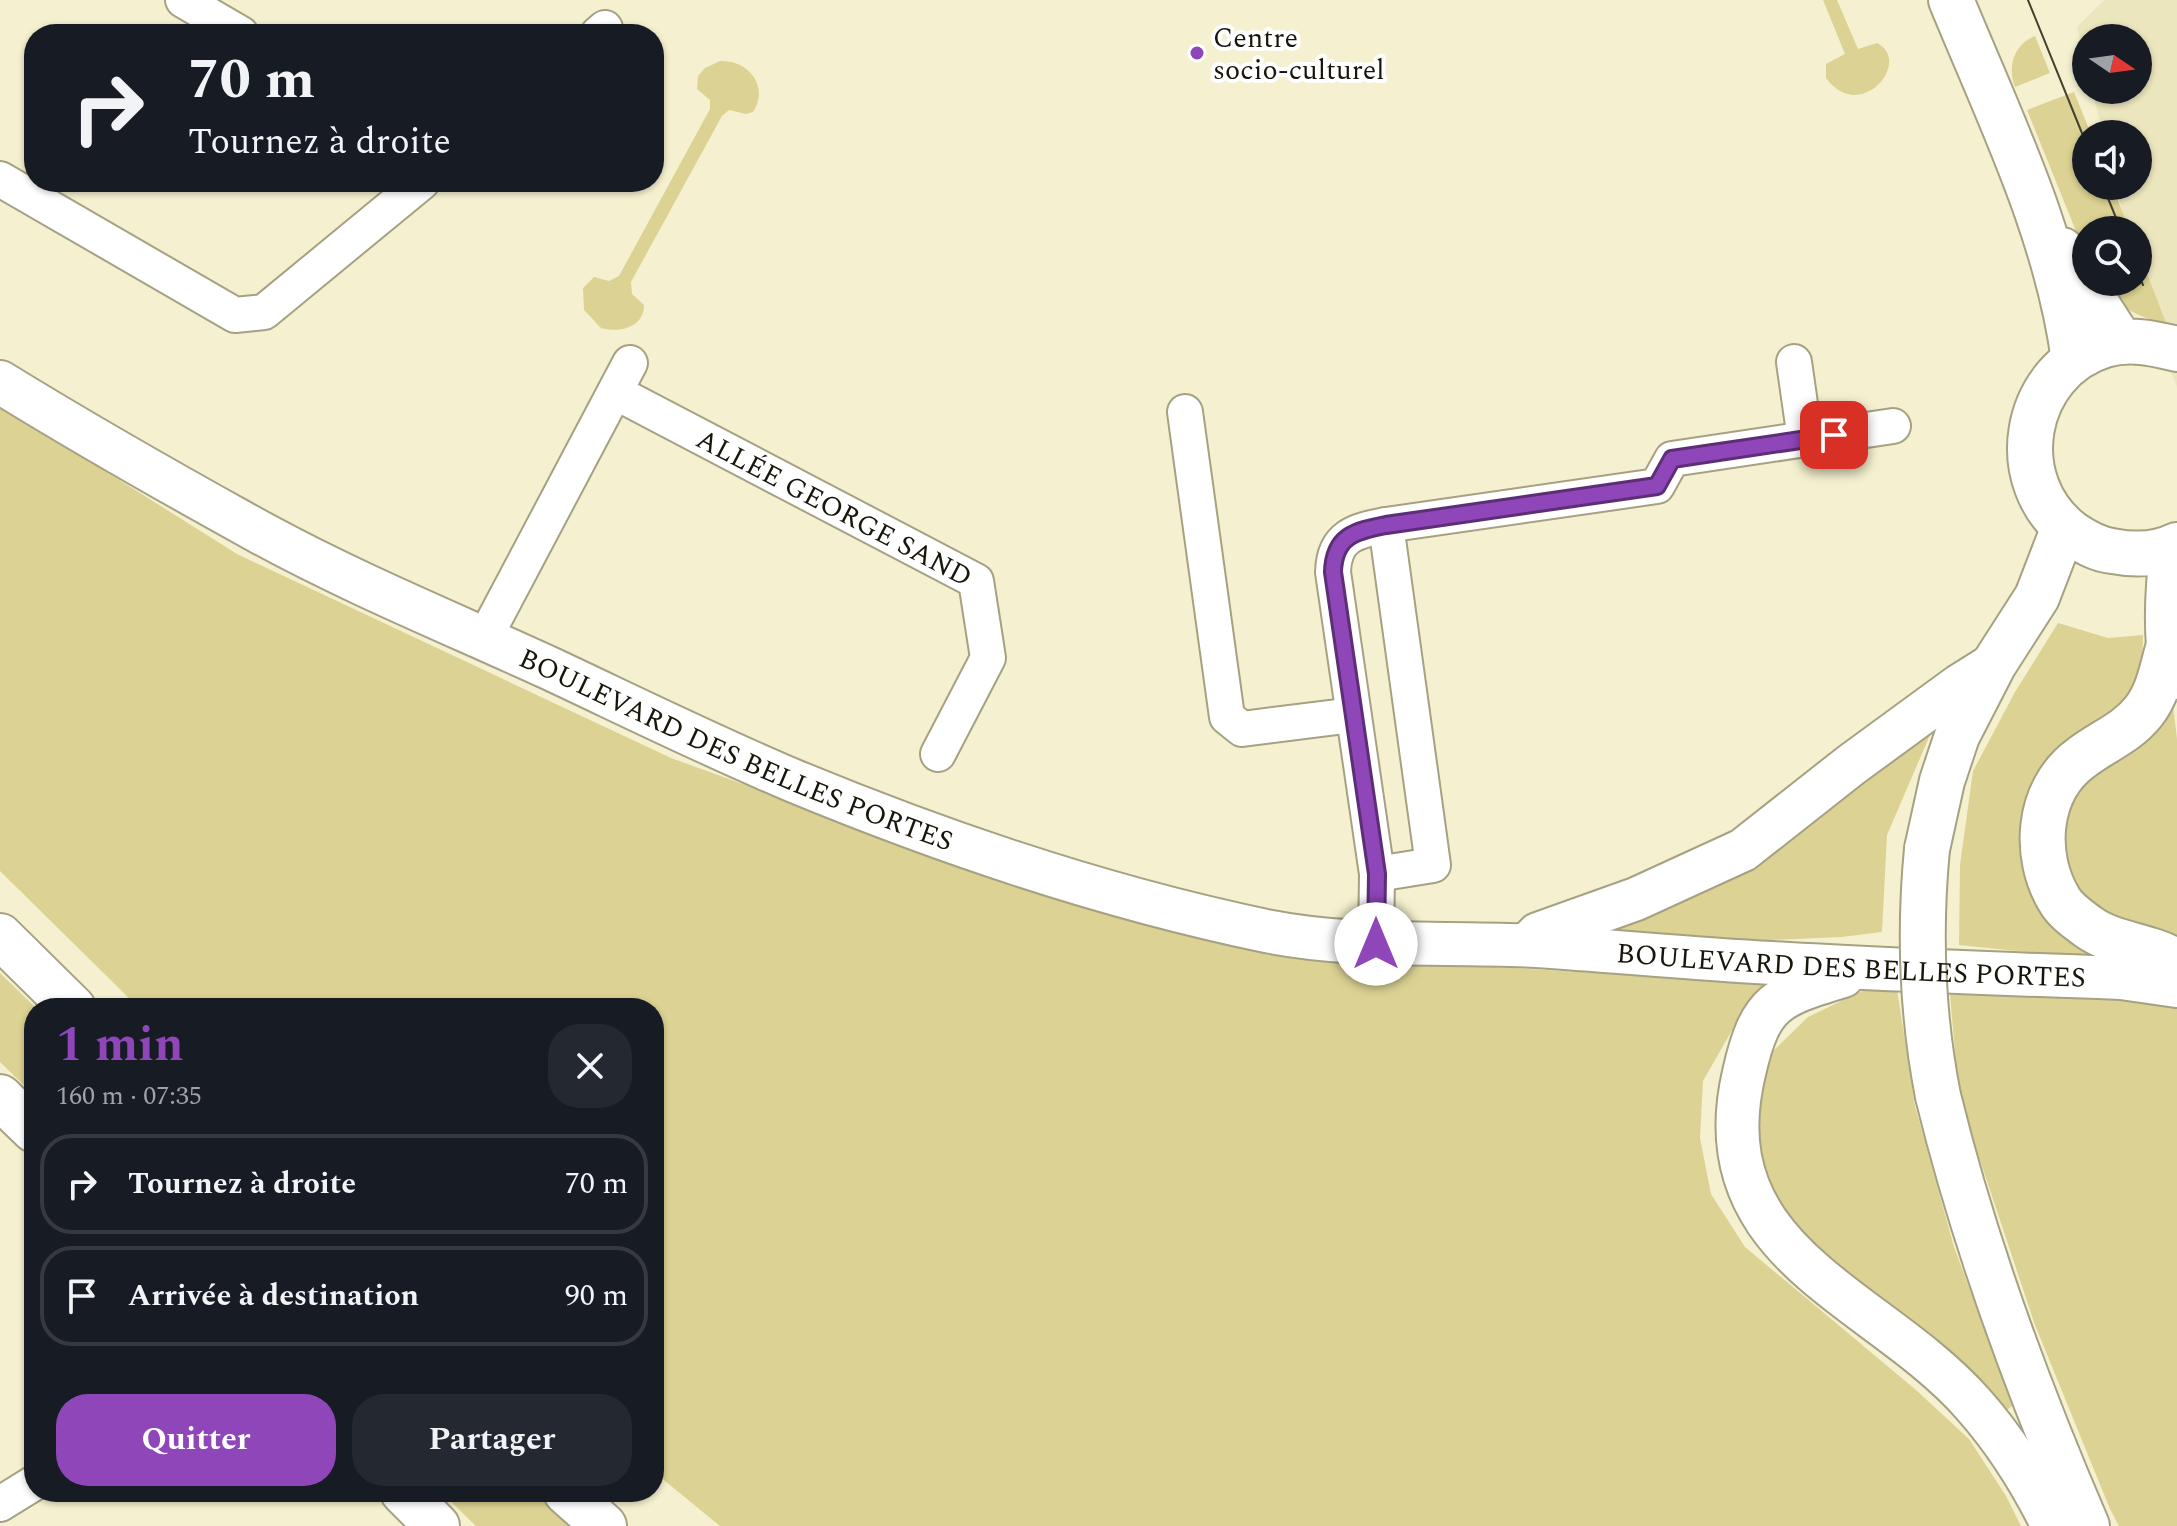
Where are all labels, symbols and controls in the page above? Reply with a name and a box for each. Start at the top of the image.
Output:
place label: Centre socio-culturel [1213,17,1385,92]
north arrow [2072,24,2152,104]
map controls [2072,24,2152,296]
text: 70 m [188,38,315,123]
marker: Centre socio-culturel [1188,44,1206,62]
icon: right [56,56,160,160]
text: Tournez à droite [188,115,451,170]
button: sound [2072,120,2152,200]
button: search [2072,216,2152,296]
pin [1800,401,1868,469]
icon: arrive [1812,413,1856,457]
street label: ALLÉE GEORGE SAND [688,418,980,598]
street label: BOULEVARD DES BELLES PORTES [512,637,959,863]
position arrow [1334,902,1418,986]
street label: BOULEVARD DES BELLES PORTES [1615,932,2086,1000]
text: 1 min [56,1009,184,1082]
button: close [548,1024,632,1108]
text: 160 m · 07:35 [56,1076,202,1116]
text: Tournez à droite [128,1161,356,1207]
text: 70 m [565,1161,628,1207]
icon: right [60,1162,104,1206]
text: Arrivée à destination [128,1273,419,1319]
text: 90 m [565,1273,628,1319]
icon: arrive [60,1274,104,1318]
button: Quitter [56,1394,336,1486]
button: Partager [352,1394,632,1486]

